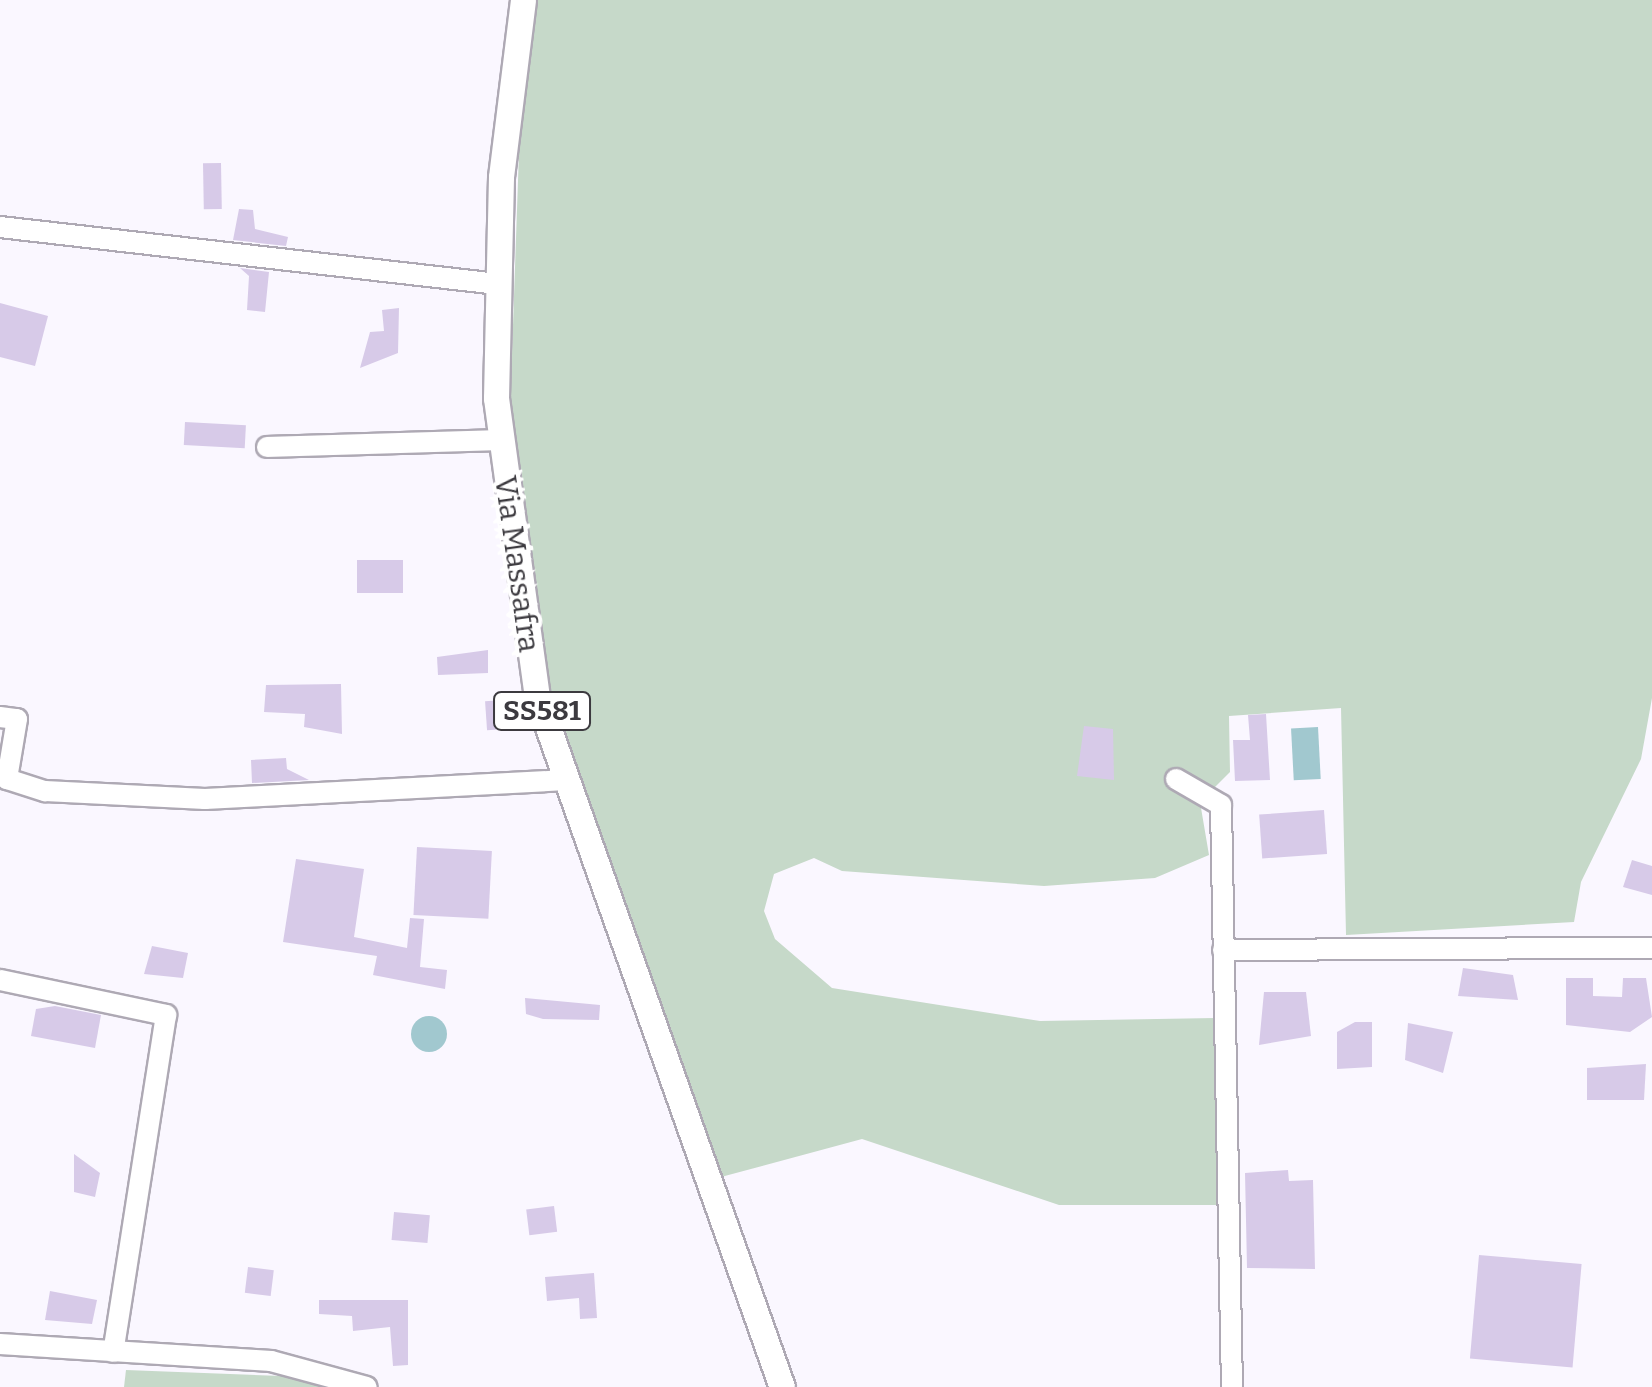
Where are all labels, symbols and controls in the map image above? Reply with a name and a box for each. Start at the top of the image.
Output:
street label: Via Massafra [487,474,547,654]
road number: SS581 [492,688,592,734]

